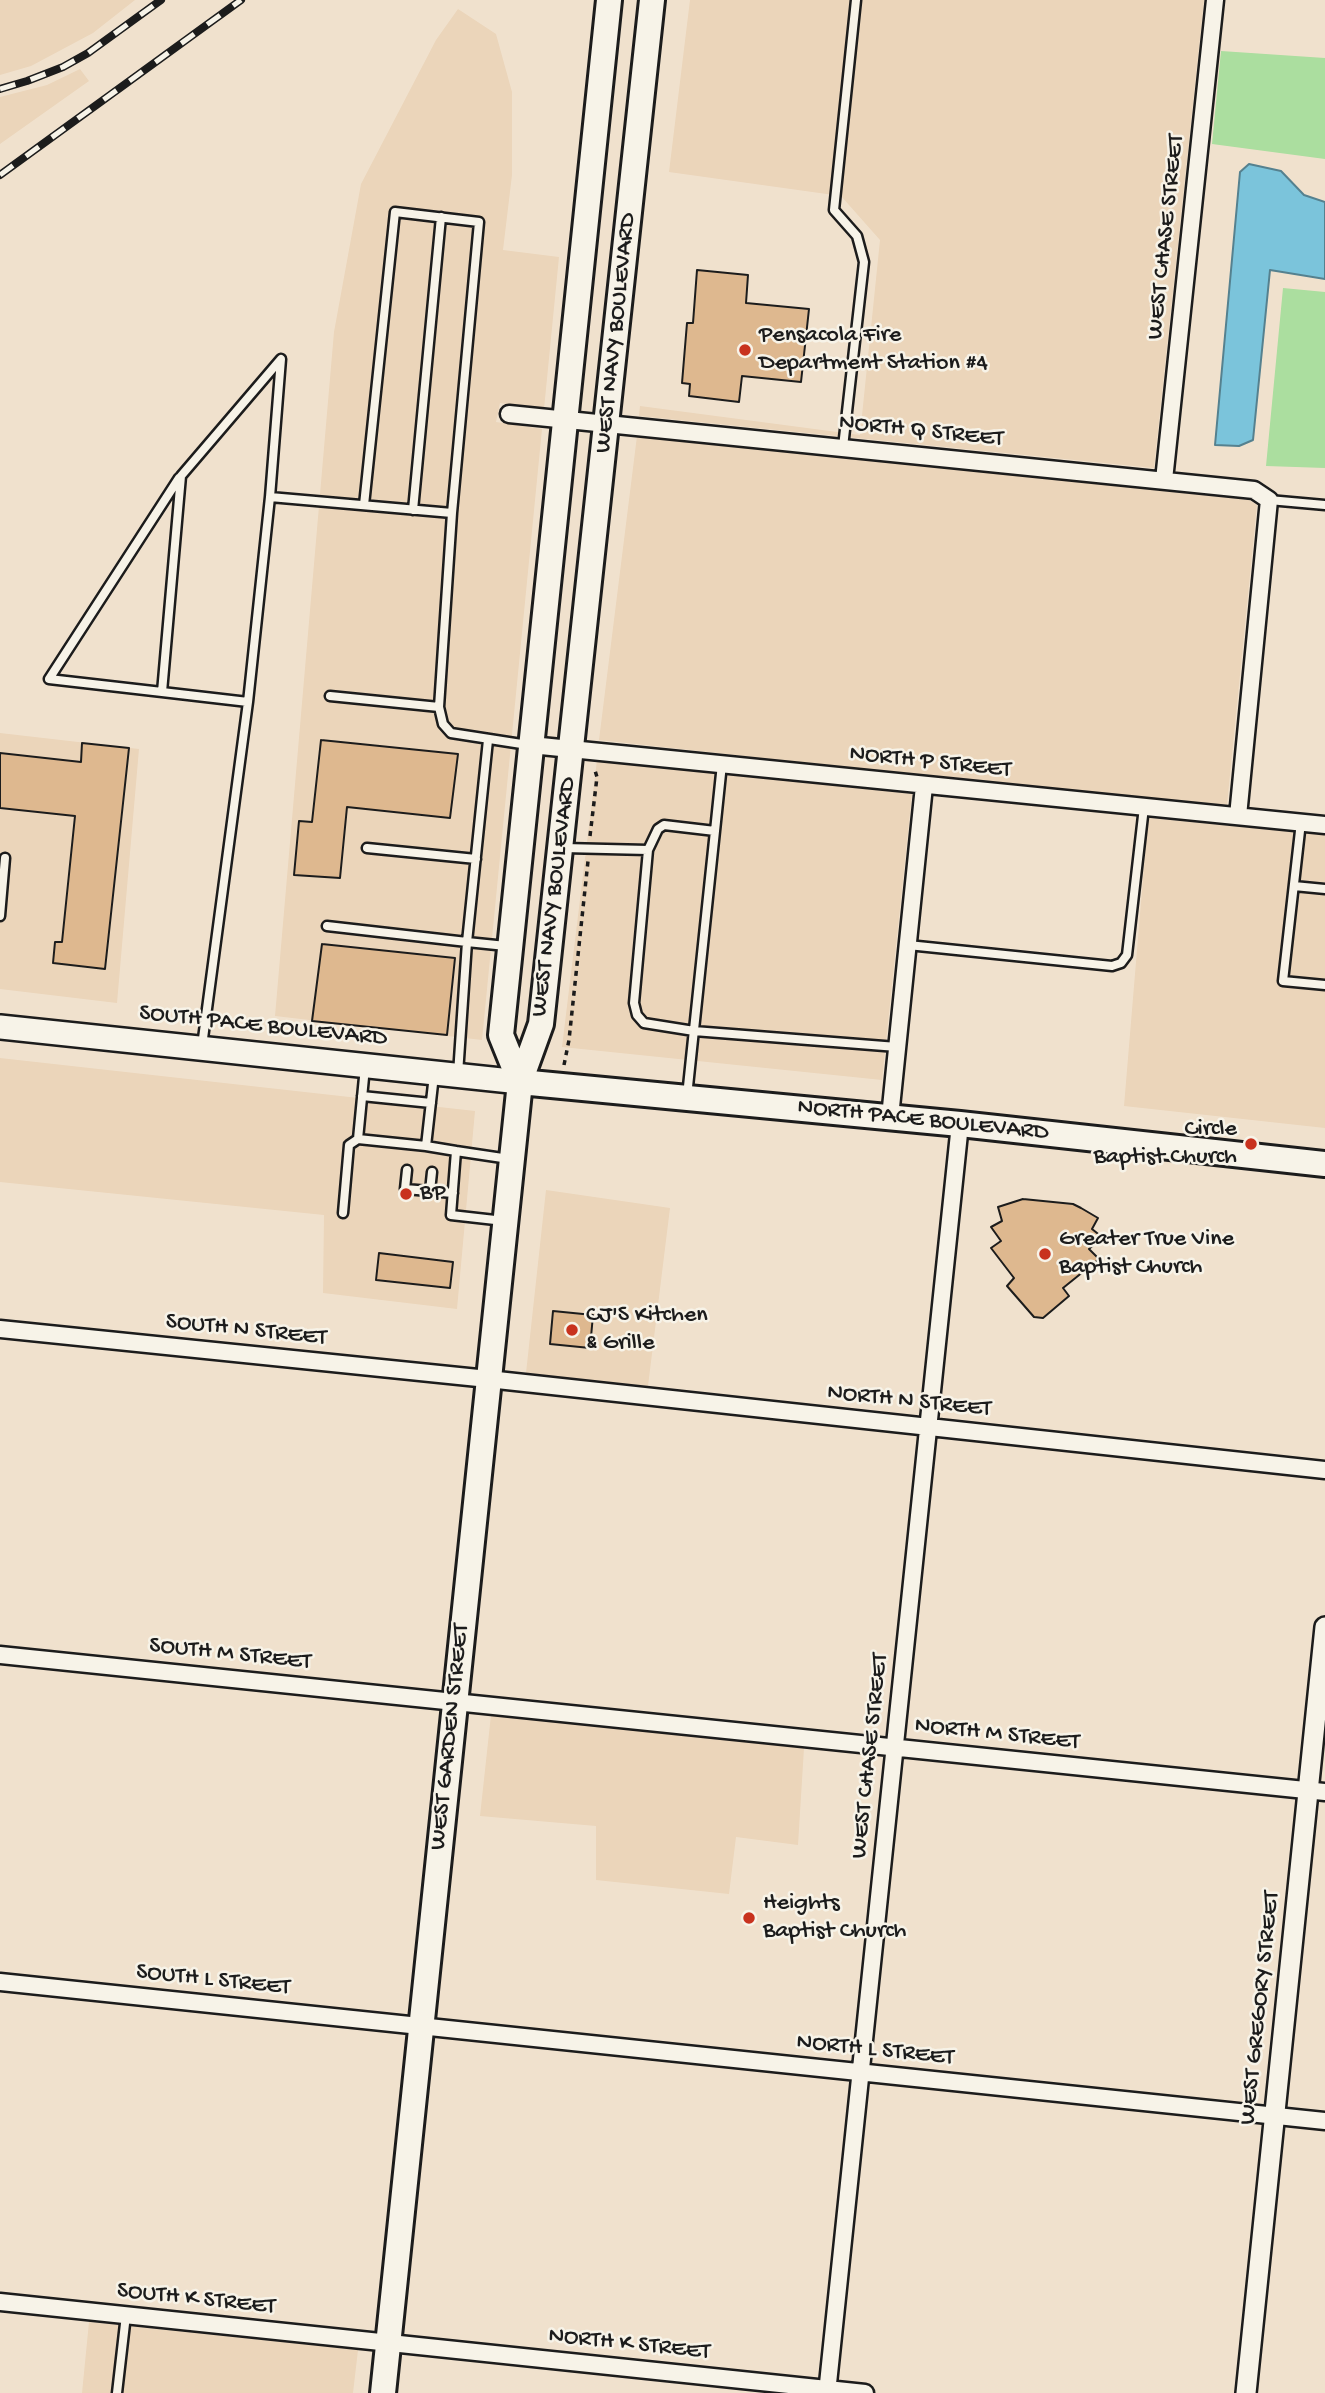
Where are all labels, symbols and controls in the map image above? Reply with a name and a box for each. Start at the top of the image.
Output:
street label: WEST CHASE STREET [1142,133,1192,341]
street label: WEST NAVY BOULEVARD [590,211,644,455]
place label: Pensacola Fire Department Station #4 [759,322,988,378]
marker: Pensacola Fire Department Station #4 [737,342,753,358]
street label: NORTH Q STREET [837,409,1005,455]
street label: NORTH P STREET [848,740,1012,786]
street label: WEST NAVY BOULEVARD [526,775,584,1019]
street label: SOUTH PACE BOULEVARD [138,1000,388,1054]
street label: NORTH PACE BOULEVARD [796,1093,1050,1149]
place label: Circle Baptist Church [1094,1116,1237,1172]
marker: Circle Baptist Church [1243,1136,1259,1152]
place label: BP [420,1180,446,1208]
marker: BP [398,1186,414,1202]
place label: Greater True Vine Baptist Church [1059,1226,1234,1282]
marker: Greater True Vine Baptist Church [1037,1246,1053,1262]
place label: CJ'S Kitchen & Grille [586,1302,708,1358]
street label: SOUTH N STREET [164,1308,328,1354]
marker: CJ'S Kitchen & Grille [564,1322,580,1338]
street label: NORTH N STREET [826,1379,992,1425]
street label: WEST GARDEN STREET [425,1622,477,1852]
street label: SOUTH M STREET [148,1632,312,1678]
street label: WEST CHASE STREET [846,1652,896,1860]
street label: NORTH M STREET [913,1712,1081,1758]
place label: Heights Baptist Church [763,1890,906,1946]
street label: WEST GREGORY STREET [1234,1890,1288,2126]
marker: Heights Baptist Church [741,1910,757,1926]
street label: SOUTH L STREET [135,1959,291,2003]
street label: NORTH L STREET [795,2028,955,2074]
street label: SOUTH K STREET [115,2277,277,2323]
street label: NORTH K STREET [547,2322,711,2368]

